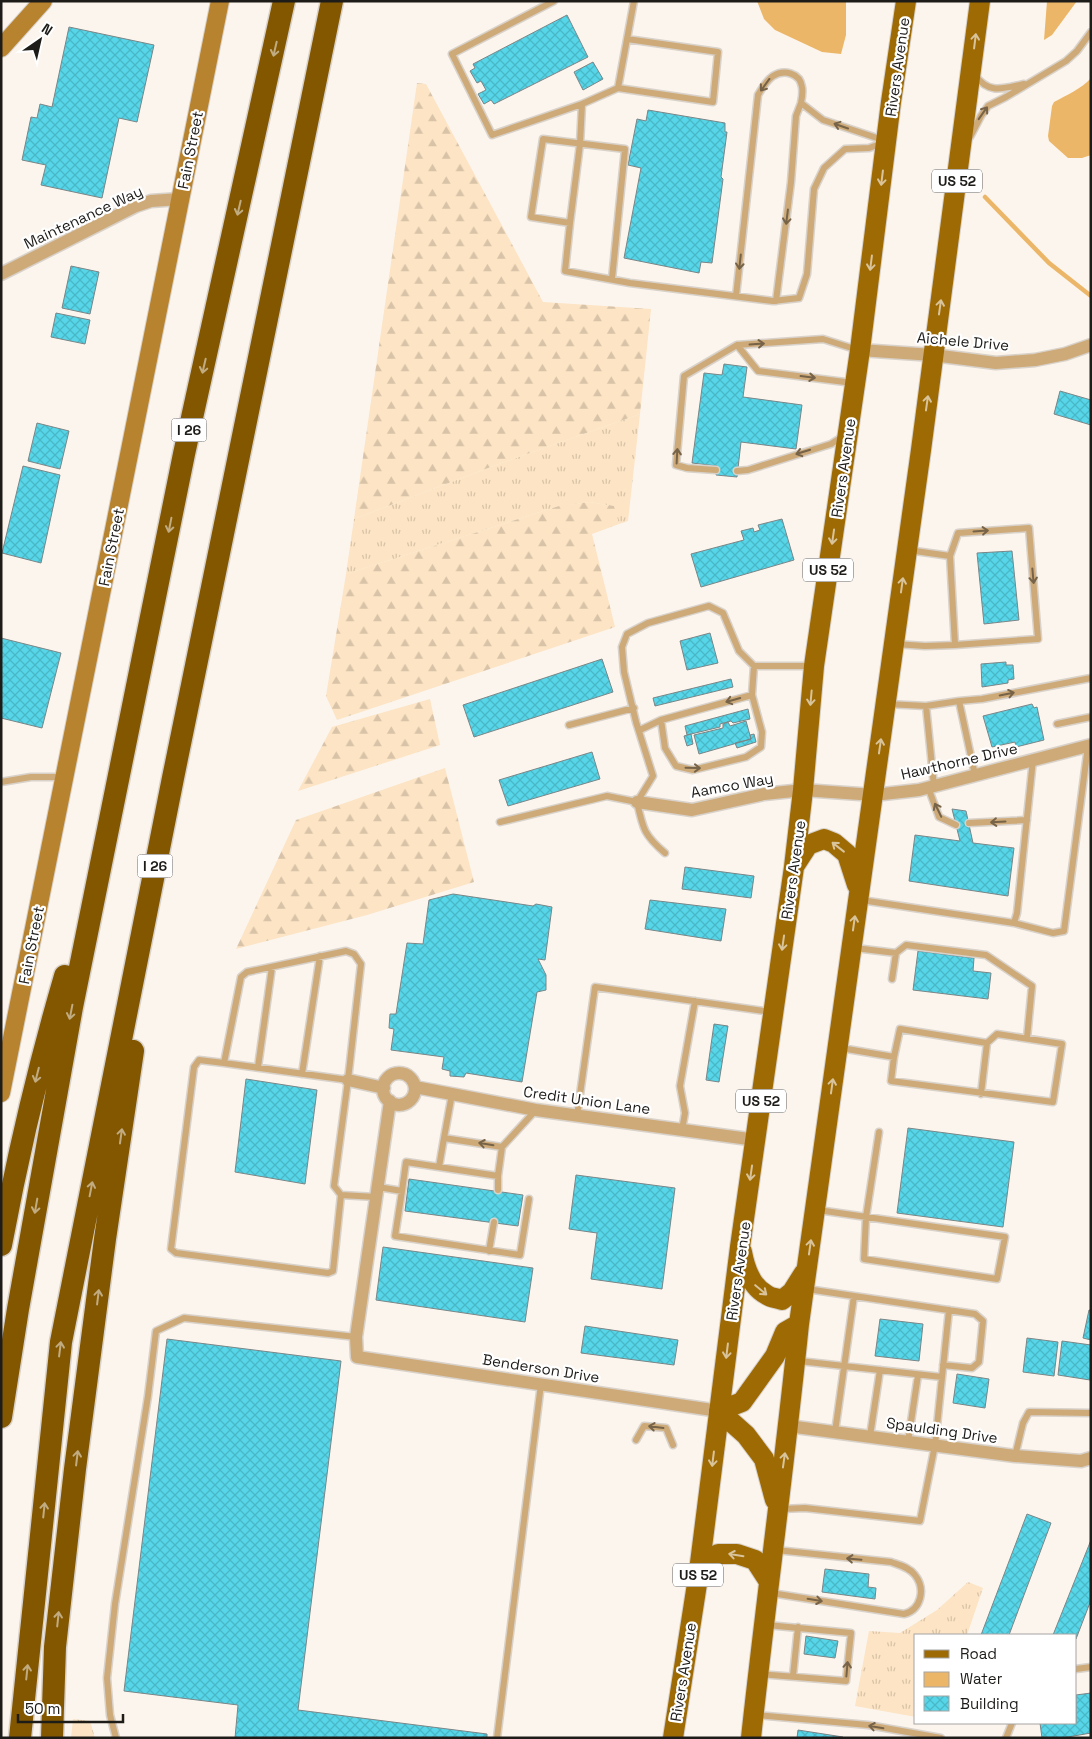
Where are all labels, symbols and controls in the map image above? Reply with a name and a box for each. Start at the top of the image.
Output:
north arrow [15,15,65,65]
street label: Rivers Avenue [881,16,913,118]
text: N [38,19,56,39]
one-way arrow [970,34,980,50]
one-way arrow [270,41,279,57]
one-way arrow [760,78,770,92]
one-way arrow [978,107,988,121]
street label: Fain Street [173,109,207,191]
one-way arrow [833,121,849,131]
one-way arrow [877,170,887,186]
road number: US 52 [932,170,982,192]
street label: Maintenance Way [21,181,145,253]
one-way arrow [234,199,243,215]
one-way arrow [781,209,791,225]
one-way arrow [735,254,745,270]
one-way arrow [866,255,876,271]
one-way arrow [935,299,945,315]
street label: Aichele Drive [916,328,1010,355]
one-way arrow [749,339,765,348]
one-way arrow [199,358,208,374]
one-way arrow [800,372,816,382]
one-way arrow [922,395,932,411]
street label: Rivers Avenue [827,417,859,519]
road number: I 26 [172,418,206,442]
one-way arrow [795,448,811,458]
one-way arrow [673,449,682,465]
street label: Fain Street [94,506,128,588]
one-way arrow [165,517,174,533]
one-way arrow [973,526,989,536]
one-way arrow [827,529,837,545]
road number: US 52 [803,558,853,582]
one-way arrow [1028,568,1037,584]
one-way arrow [898,578,908,594]
one-way arrow [999,689,1015,698]
one-way arrow [806,690,816,706]
one-way arrow [725,696,741,706]
street label: Hawthorne Drive [899,738,1019,784]
one-way arrow [875,739,885,755]
one-way arrow [684,763,700,773]
street label: Aamco Way [689,768,775,802]
one-way arrow [932,803,942,818]
one-way arrow [990,817,1006,826]
street label: Rivers Avenue [777,819,809,921]
one-way arrow [831,842,844,853]
road number: I 26 [138,854,172,878]
street label: Fain Street [14,904,48,986]
one-way arrow [849,915,859,931]
one-way arrow [778,934,788,950]
one-way arrow [65,1003,75,1019]
one-way arrow [32,1067,41,1083]
one-way arrow [827,1078,837,1094]
street label: Credit Union Lane [522,1082,652,1118]
road number: US 52 [736,1090,786,1112]
one-way arrow [116,1128,126,1144]
one-way arrow [478,1139,494,1149]
one-way arrow [746,1165,756,1181]
one-way arrow [87,1181,97,1197]
one-way arrow [30,1197,40,1213]
street label: Rivers Avenue [722,1220,754,1322]
one-way arrow [805,1239,815,1255]
one-way arrow [754,1284,767,1295]
one-way arrow [93,1289,103,1305]
one-way arrow [55,1341,65,1357]
one-way arrow [722,1343,732,1359]
street label: Benderson Drive [481,1349,601,1387]
street label: Spaulding Drive [885,1413,999,1447]
one-way arrow [648,1422,664,1432]
one-way arrow [72,1450,82,1466]
one-way arrow [708,1451,718,1467]
one-way arrow [779,1453,789,1469]
one-way arrow [39,1502,48,1518]
one-way arrow [728,1550,744,1560]
one-way arrow [847,1554,863,1564]
road number: US 52 [673,1564,723,1586]
one-way arrow [807,1595,823,1605]
one-way arrow [53,1612,63,1628]
street label: Rivers Avenue [666,1621,700,1723]
legend [914,1634,1077,1724]
text: Road [960,1644,997,1663]
one-way arrow [843,1661,852,1677]
one-way arrow [22,1664,32,1680]
text: Water [960,1669,1003,1688]
scale bar [18,1692,122,1724]
text: Building [960,1694,1019,1713]
text: 50 m [25,1699,60,1718]
one-way arrow [869,1721,885,1731]

